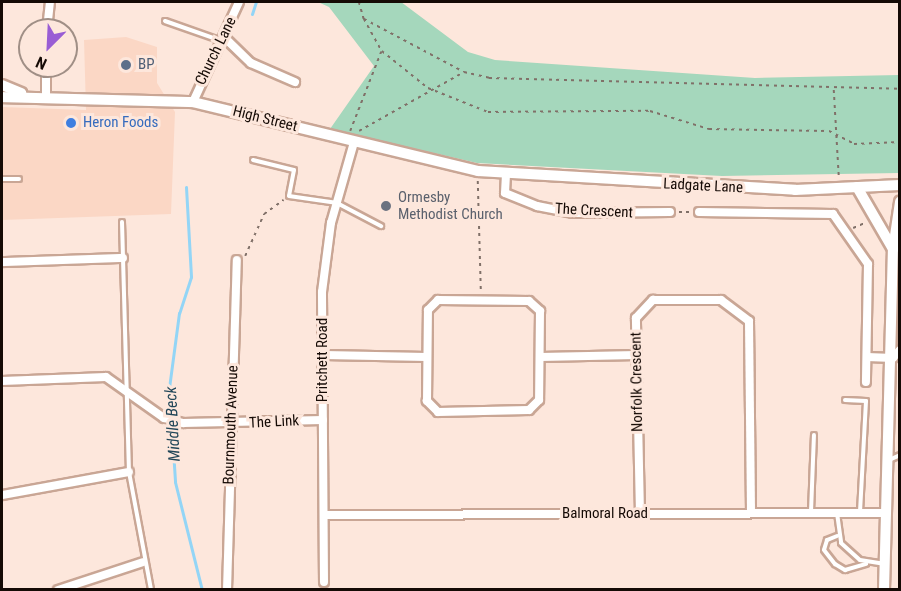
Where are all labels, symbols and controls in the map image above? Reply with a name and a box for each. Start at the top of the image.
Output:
street label: Church Lane [192,14,240,88]
north arrow [18,18,78,78]
text: N [33,52,50,74]
place label: BP [138,56,155,74]
marker: BP [119,58,133,72]
street label: High Street [231,102,299,136]
place label: Heron Foods [83,114,158,132]
marker: Heron Foods [64,116,78,130]
street label: Ladgate Lane [663,175,743,197]
place label: Ormesby Methodist Church [398,188,503,223]
marker: Ormesby Methodist Church [379,199,393,213]
street label: The Crescent [555,200,633,222]
street label: Pritchett Road [314,318,332,402]
street label: Norfolk Crescent [627,332,647,432]
street label: Bournmouth Avenue [220,365,242,485]
water label: Middle Beck [161,386,185,462]
street label: The Link [248,412,300,432]
street label: Balmoral Road [562,505,648,523]

